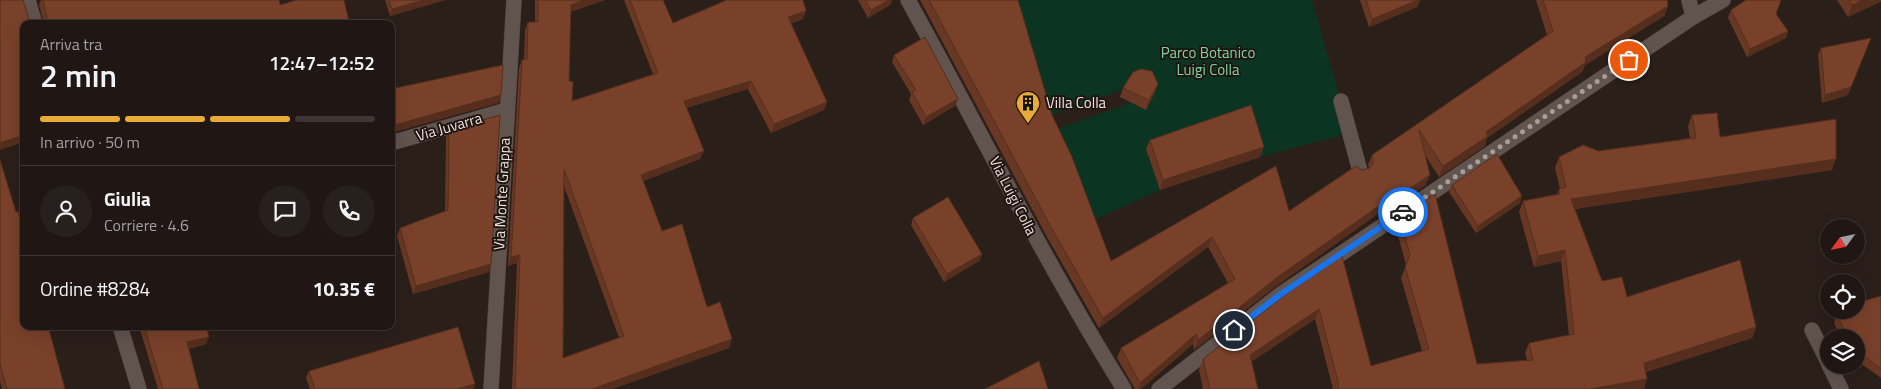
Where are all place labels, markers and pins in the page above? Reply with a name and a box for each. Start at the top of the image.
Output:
pin [1608,39,1650,81]
building icon: Villa Colla [1015,90,1041,124]
place label: Villa Colla [1046,91,1107,114]
pin [1213,309,1255,351]

